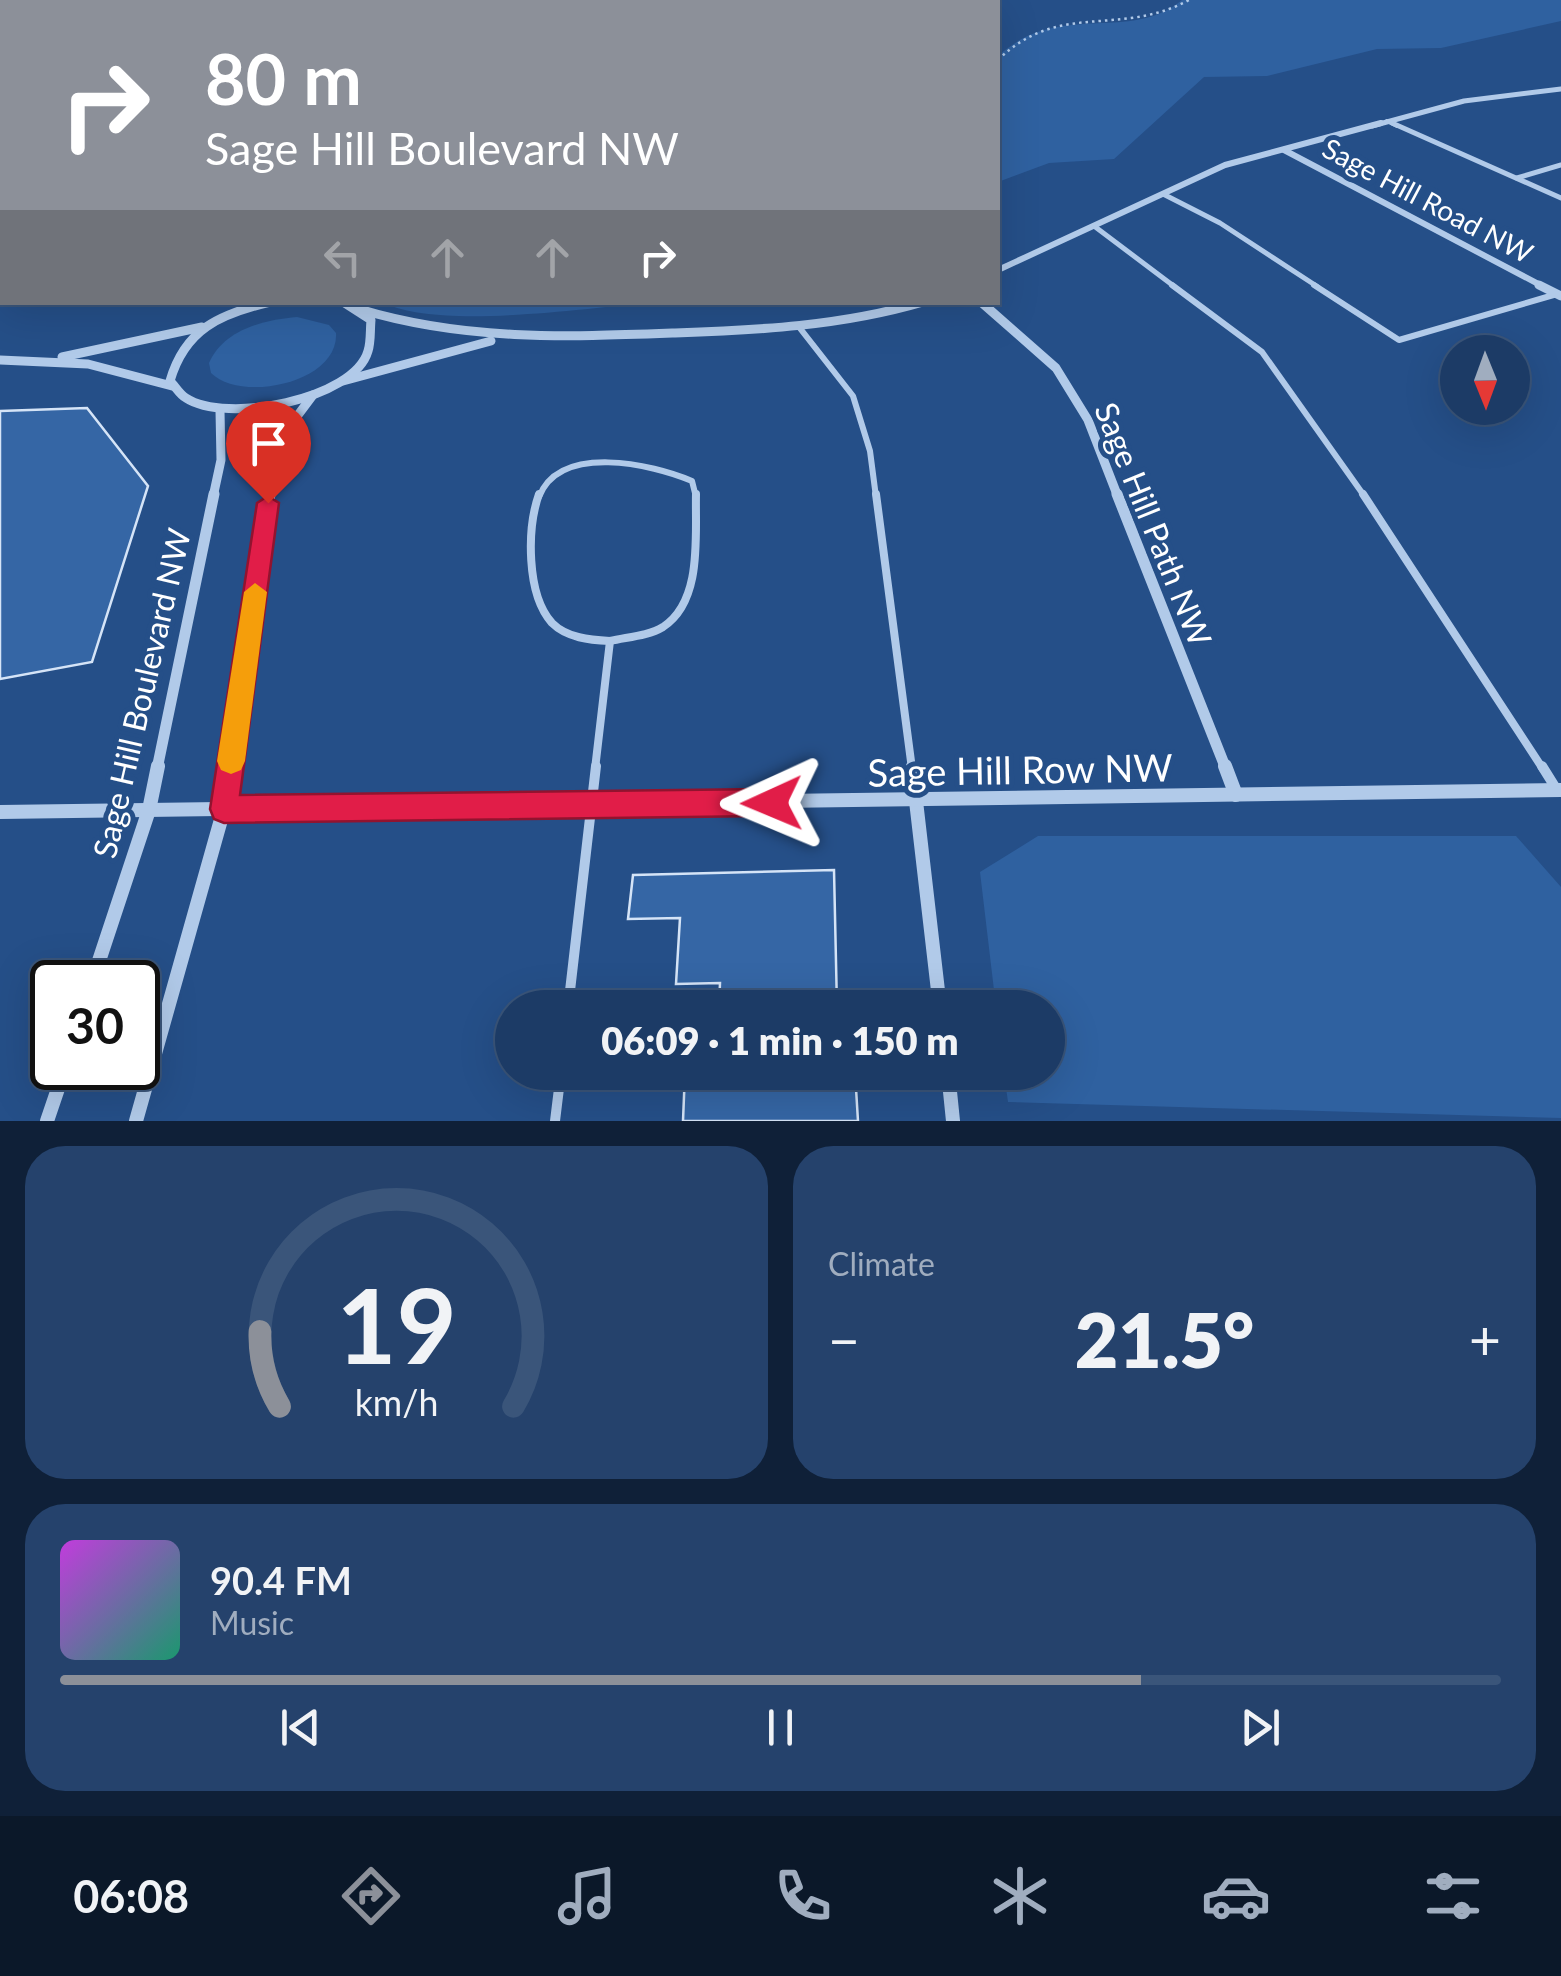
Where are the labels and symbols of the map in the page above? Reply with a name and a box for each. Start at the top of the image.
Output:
street label: Sage Hill Road NW [1317,130,1539,270]
north arrow [1440,335,1530,425]
street label: Sage Hill Path NW [1087,397,1221,651]
pin [226,401,311,504]
street label: Sage Hill Boulevard NW [84,524,198,862]
street label: Sage Hill Row NW [867,743,1173,795]
position arrow [720,751,824,855]
speed limit sign: 30 [30,960,160,1090]

